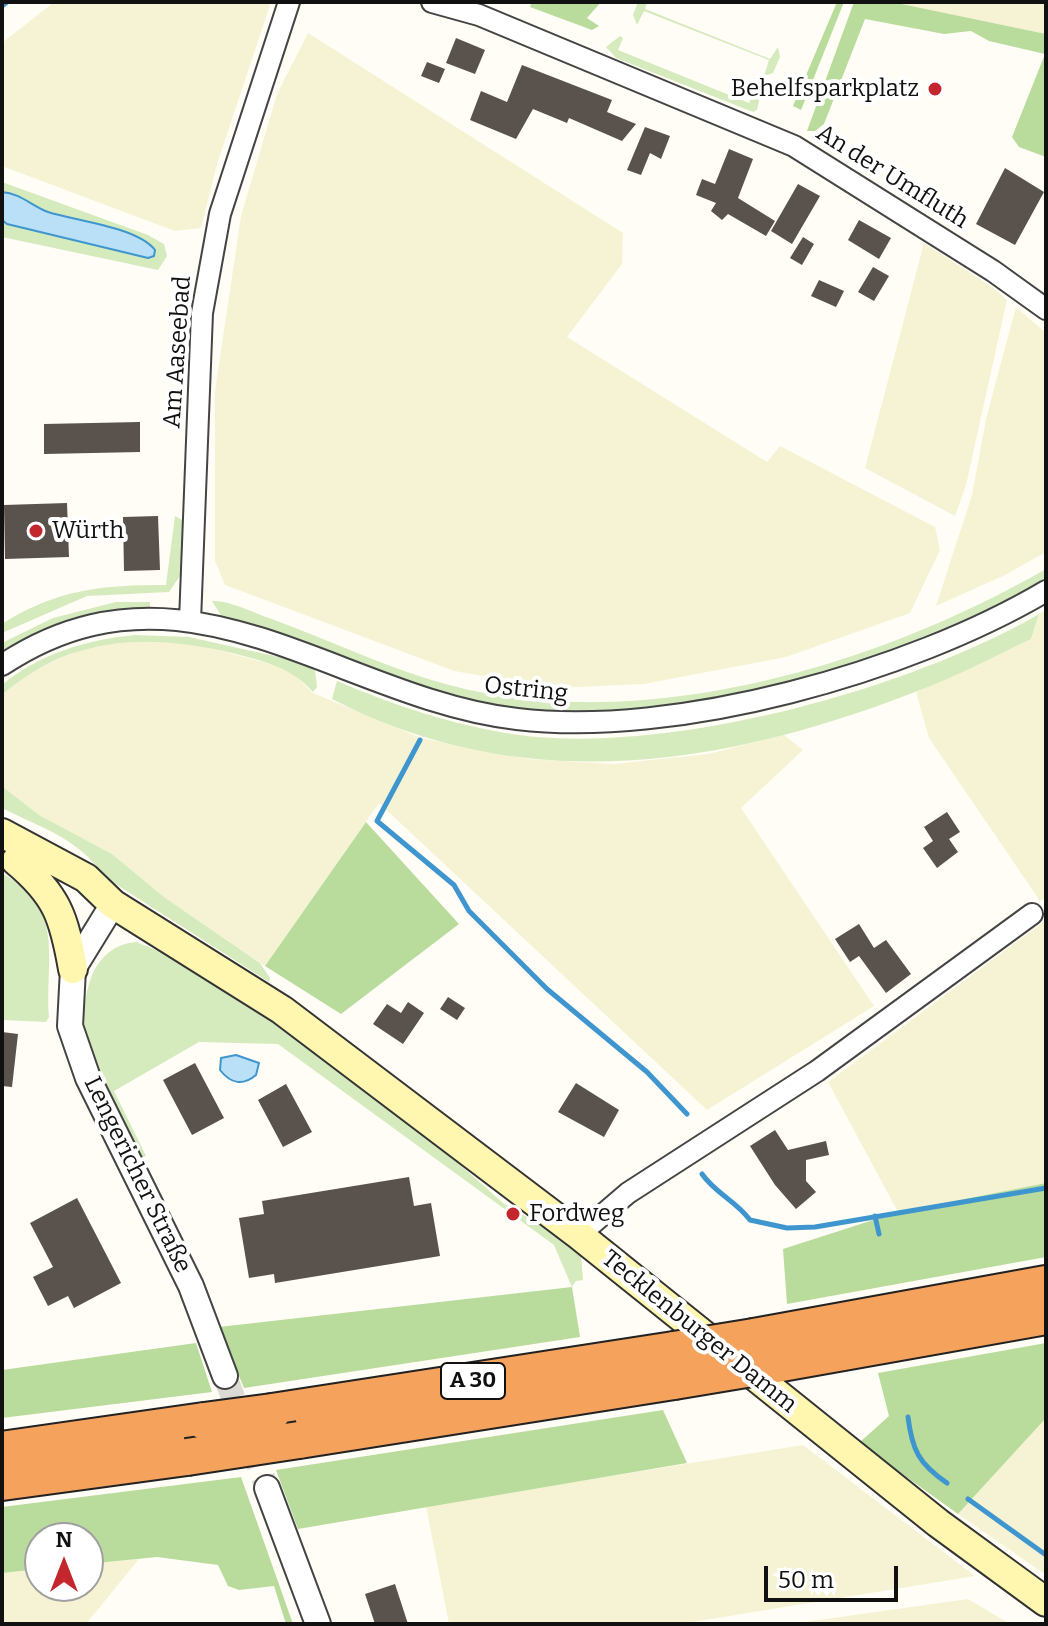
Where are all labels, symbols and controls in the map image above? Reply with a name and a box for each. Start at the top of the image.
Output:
place label: Behelfsparkplatz [731,75,919,103]
marker: Behelfsparkplatz [926,80,944,98]
street label: An der Umfluth [811,119,973,235]
street label: Am Aaseebad [158,275,198,429]
place label: Würth [52,517,124,545]
marker: Würth [27,522,45,540]
street label: Ostring [483,671,569,709]
street label: Lengericher Straße [77,1072,197,1278]
place label: Fordweg [529,1200,624,1228]
marker: Fordweg [504,1205,522,1223]
street label: Tecklenburger Damm [596,1245,802,1419]
road number: A 30 [441,1363,505,1399]
north arrow [24,1522,104,1602]
text: N [56,1526,72,1553]
scale bar [768,1550,902,1600]
text: 50 m [778,1566,834,1594]

